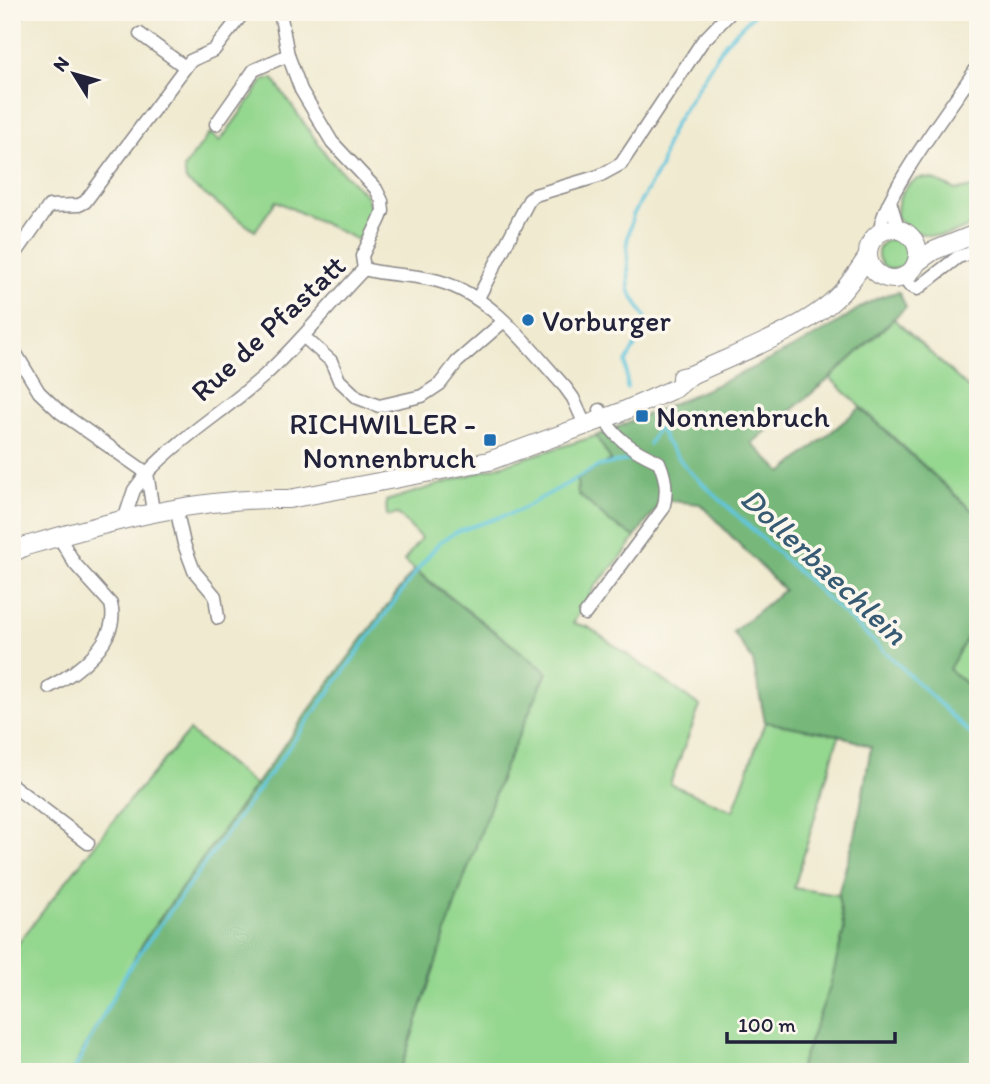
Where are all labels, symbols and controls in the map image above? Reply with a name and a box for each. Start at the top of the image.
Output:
north arrow [38,38,108,108]
text: N [48,52,74,76]
street label: Rue de Pfastatt [183,247,353,409]
place label: Vorburger [542,302,671,339]
marker: Vorburger [520,312,536,328]
place label: Nonnenbruch [656,398,830,435]
place label: RICHWILLER - Nonnenbruch [289,405,476,476]
marker: Nonnenbruch [634,408,650,424]
marker: RICHWILLER - Nonnenbruch [482,432,498,448]
water label: Dollerbaechlein [733,479,916,653]
scale bar [727,1000,895,1044]
text: 100 m [738,1012,796,1037]

